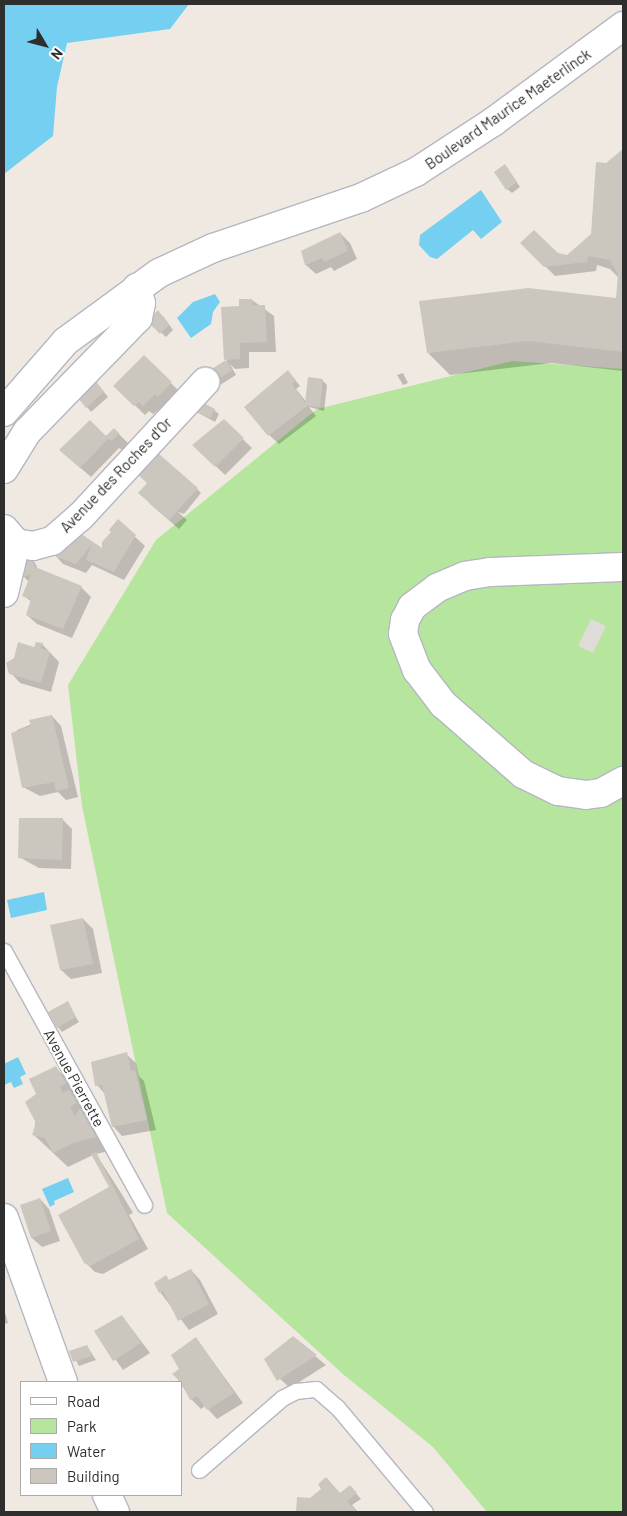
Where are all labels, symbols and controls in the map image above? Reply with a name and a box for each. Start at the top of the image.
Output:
north arrow [20,20,70,70]
text: N [48,45,67,63]
street label: Boulevard Maurice Maeterlinck [422,45,594,173]
street label: Avenue des Roches d'Or [56,414,176,536]
street label: Avenue Pierrette [40,1026,108,1130]
legend [20,1381,182,1496]
text: Road [67,1392,100,1410]
text: Park [67,1417,96,1435]
text: Water [67,1442,106,1460]
text: Building [67,1467,120,1485]

